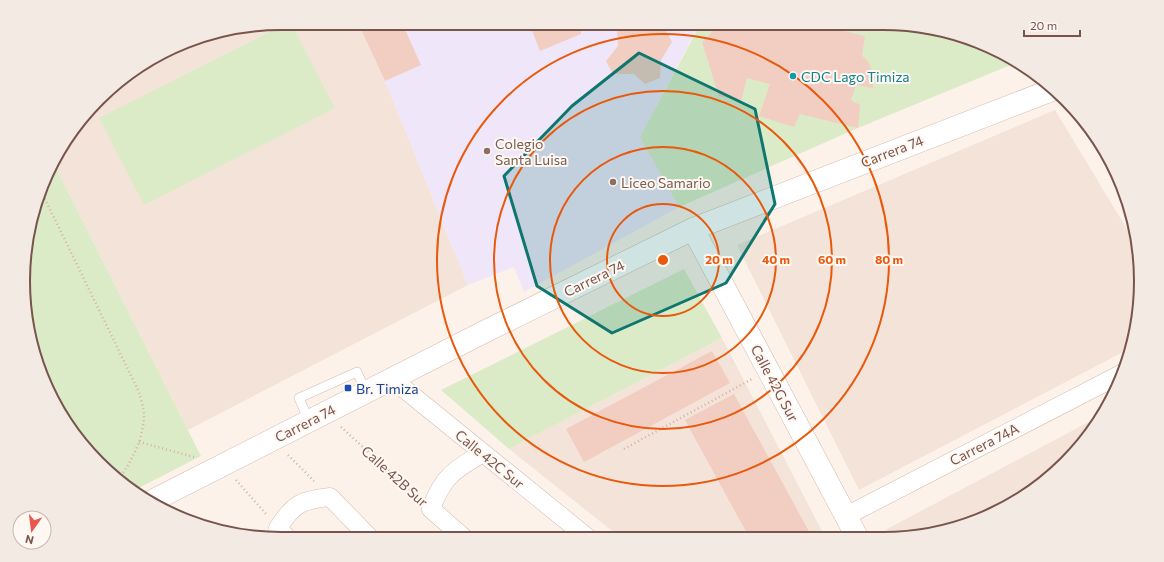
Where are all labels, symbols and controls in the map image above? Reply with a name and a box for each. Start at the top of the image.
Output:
scale bar [1024,12,1080,38]
text: 20 m [1030,18,1057,32]
place label: CDC Lago Timiza [801,68,910,85]
marker: CDC Lago Timiza [788,71,798,81]
street label: Carrera 74 [858,131,926,171]
place label: Colegio Santa Luisa [495,135,567,168]
marker: Colegio Santa Luisa [482,146,492,156]
place label: Liceo Samario [621,174,711,191]
marker: Liceo Samario [608,177,618,187]
text: 20 m [705,252,733,266]
text: 40 m [762,252,790,266]
text: 60 m [818,252,846,266]
text: 80 m [875,252,903,266]
centre of rings [656,253,670,267]
street label: Carrera 74 [561,256,628,300]
street label: Calle 42G Sur [748,342,803,425]
place label: Br. Timiza [356,380,419,397]
marker: Br. Timiza [343,383,353,393]
street label: Carrera 74 [272,400,339,445]
street label: Carrera 74A [947,419,1022,469]
street label: Calle 42C Sur [452,426,528,492]
street label: Calle 42B Sur [358,442,432,510]
north arrow [12,510,52,550]
text: N [24,533,35,547]

